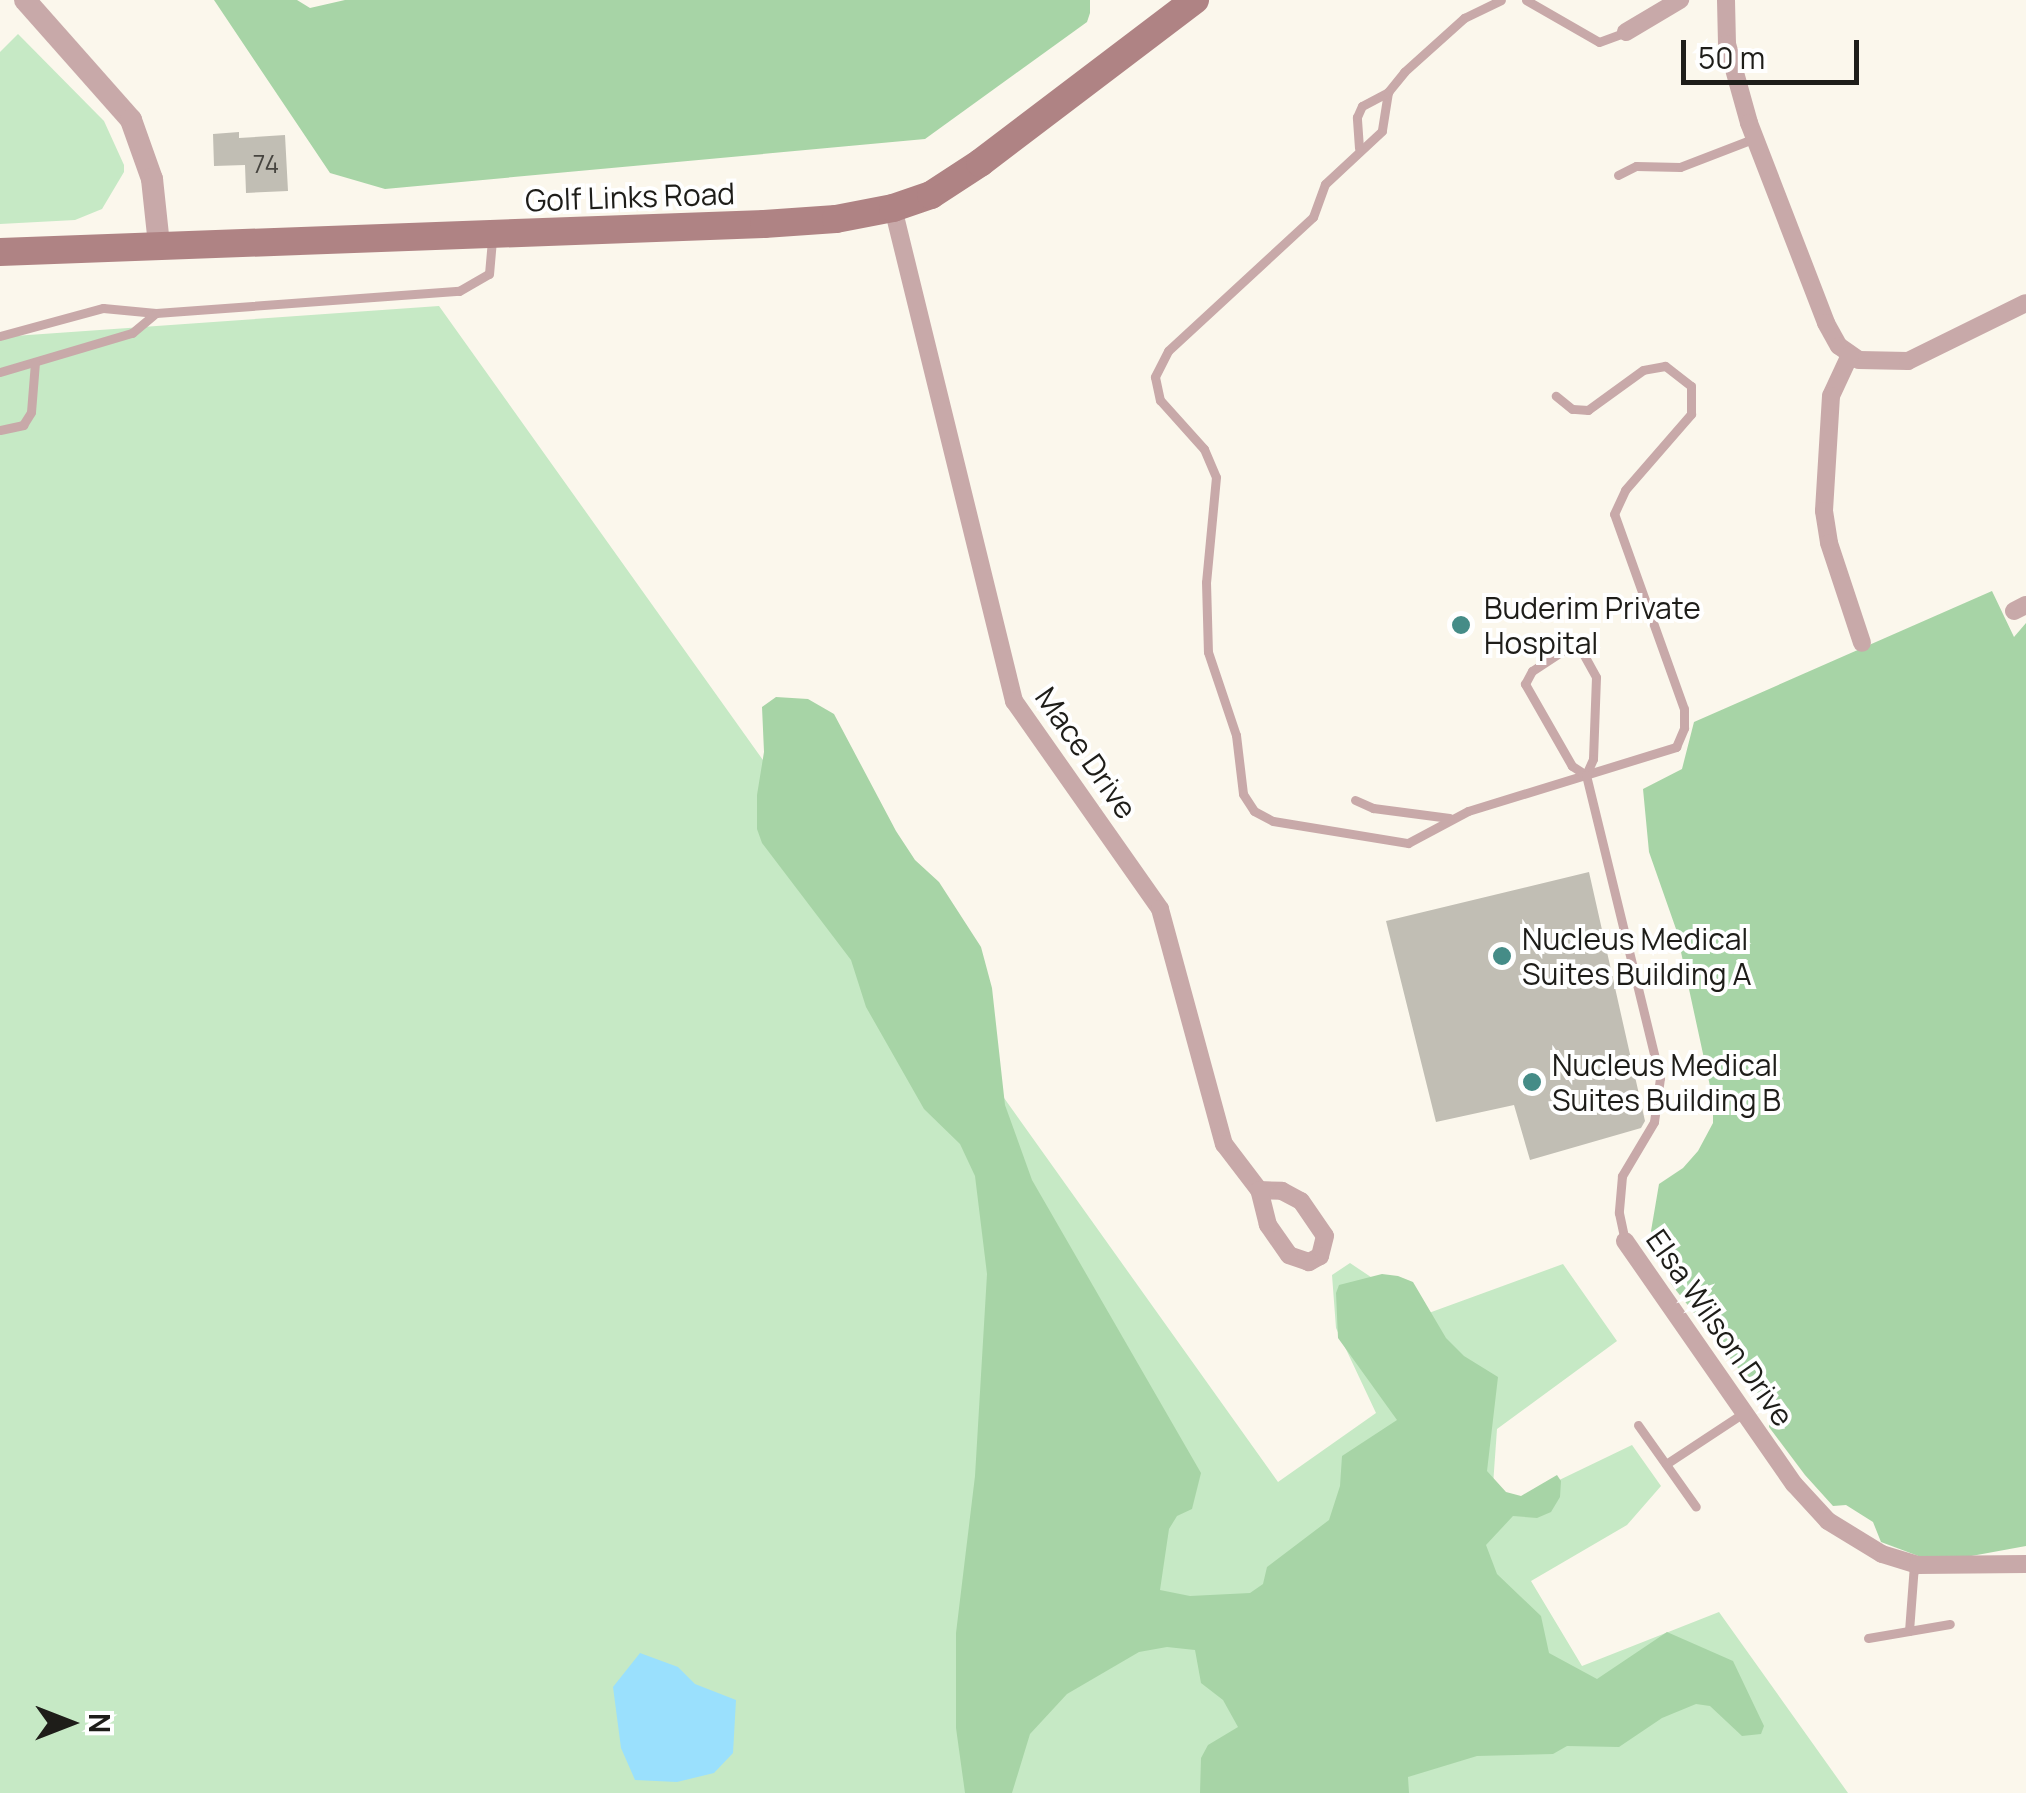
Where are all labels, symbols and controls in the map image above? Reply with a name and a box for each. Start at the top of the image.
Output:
scale bar [1686,20,1864,82]
text: 50 m [1698,37,1765,78]
house number: 74 [253,149,279,179]
street label: Golf Links Road [524,175,736,219]
place label: Buderim Private Hospital [1484,590,1701,660]
marker: Buderim Private Hospital [1448,612,1474,638]
street label: Mace Drive [1028,681,1144,825]
place label: Nucleus Medical Suites Building A [1522,921,1752,992]
marker: Nucleus Medical Suites Building A [1491,945,1513,967]
place label: Nucleus Medical Suites Building B [1552,1047,1781,1118]
marker: Nucleus Medical Suites Building B [1521,1071,1543,1093]
street label: Elsa Wilson Drive [1639,1223,1801,1433]
north arrow [20,1673,120,1773]
text: N [81,1713,119,1733]

